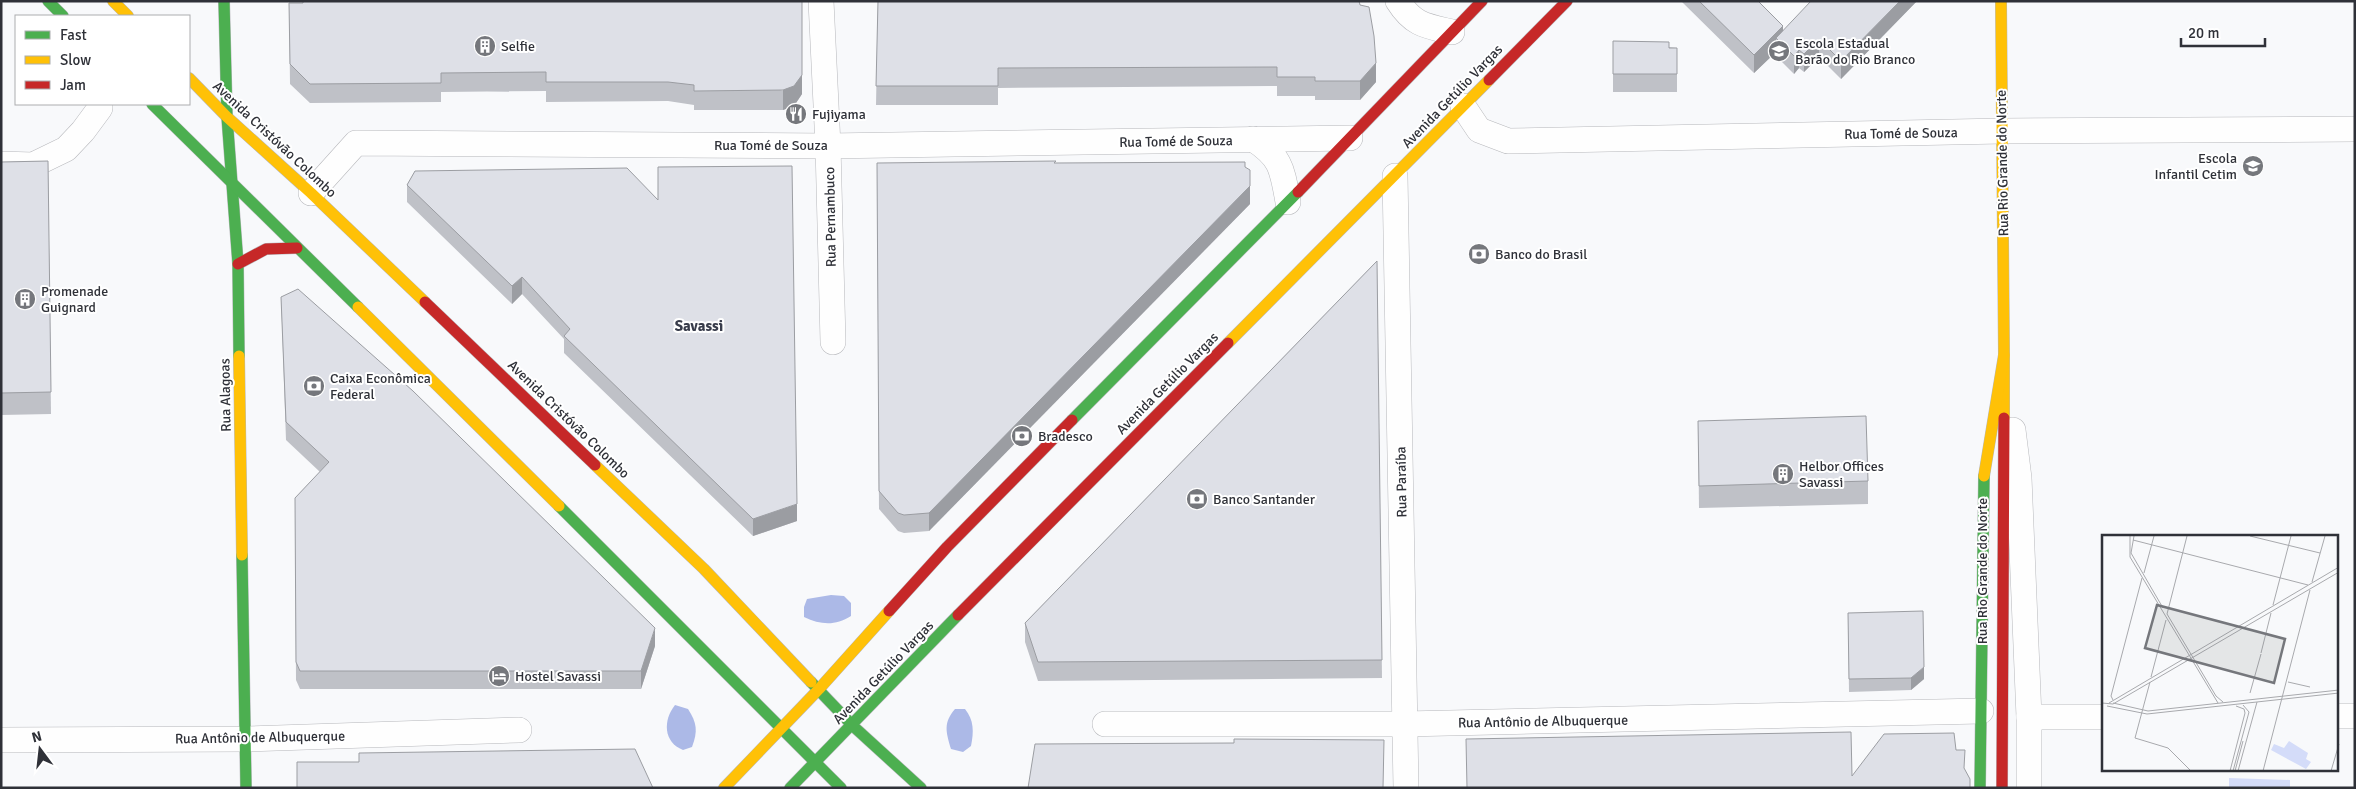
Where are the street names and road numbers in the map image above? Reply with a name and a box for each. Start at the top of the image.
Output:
street label: Avenida Getúlio Vargas [1398,41,1506,152]
street label: Avenida Cristóvão Colombo [209,78,340,201]
street label: Rua Rio Grande do Norte [1993,90,2012,236]
street label: Rua Tomé de Souza [1844,124,1958,143]
street label: Rua Tomé de Souza [1119,132,1233,151]
street label: Rua Tomé de Souza [714,137,828,154]
street label: Rua Pernambuco [821,167,840,267]
street label: Avenida Getúlio Vargas [1113,329,1222,438]
street label: Avenida Cristóvão Colombo [504,357,633,482]
street label: Rua Alagoas [216,358,235,432]
street label: Rua Paraíba [1392,446,1411,518]
street label: Rua Rio Grande do Norte [1974,498,1991,644]
street label: Avenida Getúlio Vargas [829,617,937,728]
street label: Rua Antônio de Albuquerque [1458,712,1628,731]
street label: Rua Antônio de Albuquerque [175,728,345,747]

